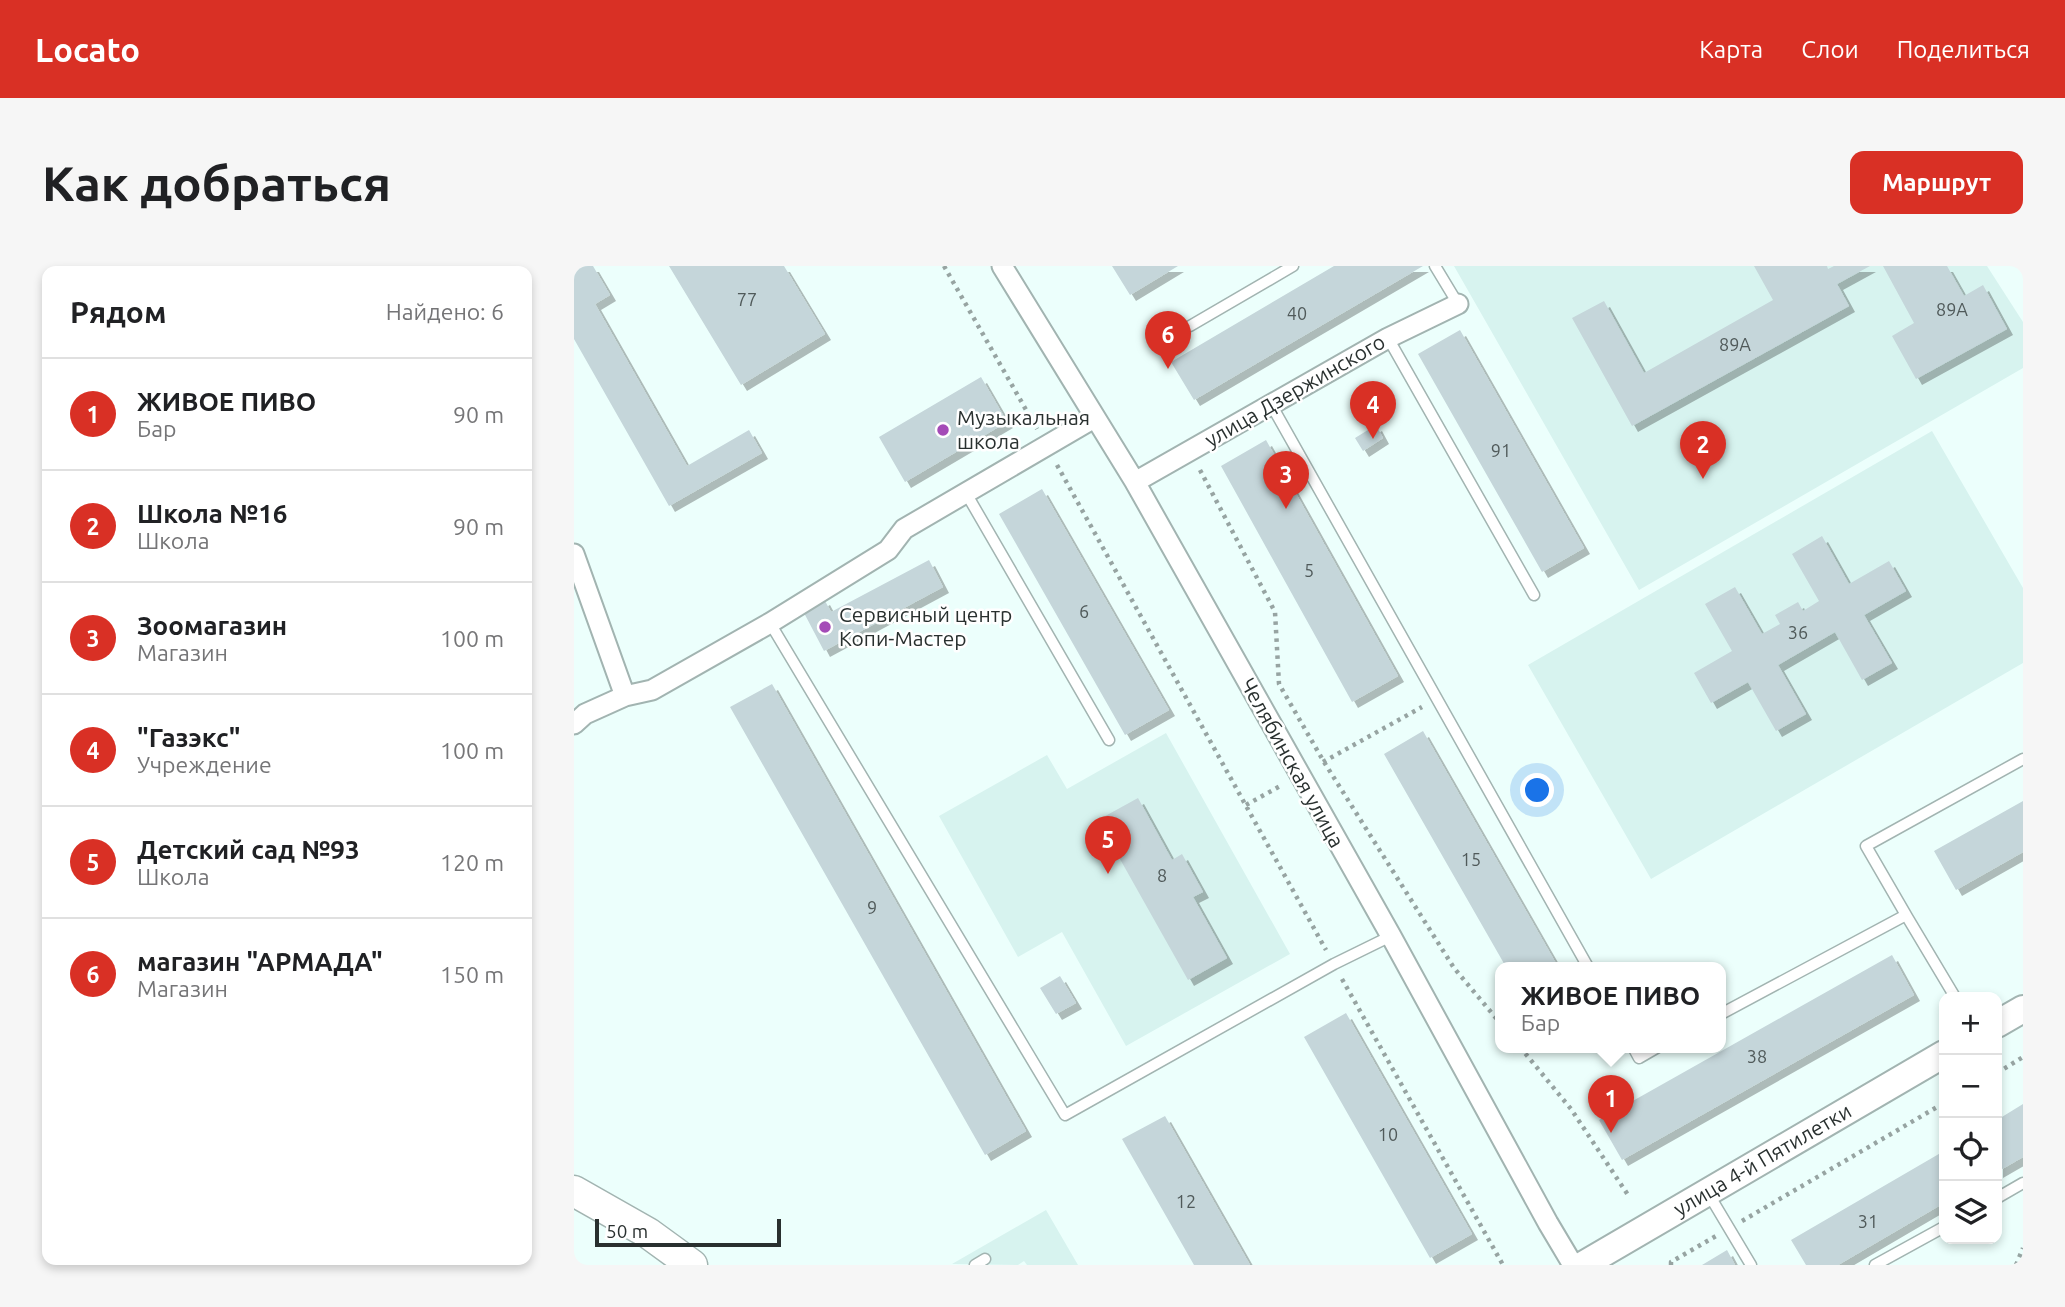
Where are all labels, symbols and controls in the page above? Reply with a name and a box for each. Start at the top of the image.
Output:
text: Locato [35,31,140,68]
text: Карта [1699,36,1763,63]
text: Слои [1801,36,1859,63]
text: Поделиться [1897,36,2030,63]
button: Маршрут [1850,151,2023,214]
text: Как добраться [42,155,391,210]
house number: 77 [737,289,757,309]
text: Рядом [70,295,166,329]
text: Найдено: 6 [386,299,504,324]
house number: 89А [1936,299,1968,319]
house number: 40 [1287,303,1307,323]
pin: 6 [1145,311,1191,369]
street label: улица Дзержинского [1200,329,1389,452]
house number: 89А [1719,334,1751,354]
pin: 4 [1350,381,1396,439]
text: ЖИВОЕ ПИВО [137,387,316,416]
text: 1 [87,402,99,427]
text: 90 m [453,402,504,427]
place label: Музыкальная школа [957,405,1090,453]
text: Бар [137,416,176,441]
pin: 2 [1680,421,1726,479]
marker: Музыкальная школа [935,422,951,438]
house number: 91 [1491,440,1511,460]
pin: 3 [1263,451,1309,509]
text: Школа №16 [137,499,287,528]
text: 2 [87,514,99,539]
text: 90 m [453,514,504,539]
text: Школа [137,528,209,553]
house number: 5 [1304,560,1314,580]
house number: 6 [1079,601,1089,621]
place label: Сервисный центр Копи-Мастер [839,602,1012,650]
text: Зоомагазин [137,611,287,640]
marker: Сервисный центр Копи-Мастер [817,619,833,635]
house number: 36 [1788,622,1808,642]
text: 3 [87,626,99,651]
text: 100 m [440,626,504,651]
text: Магазин [137,640,228,665]
street label: Челябинская улица [1236,674,1349,851]
text: "Газэкс" [137,723,240,752]
text: 4 [87,738,99,763]
text: 100 m [440,738,504,763]
text: Учреждение [137,752,272,777]
your location [1520,773,1554,807]
pin: 5 [1085,816,1131,874]
text: Детский сад №93 [137,835,360,864]
house number: 15 [1461,849,1481,869]
text: 5 [87,850,99,875]
text: 120 m [440,850,504,875]
text: Школа [137,864,209,889]
house number: 8 [1157,865,1167,885]
house number: 9 [867,897,877,917]
text: магазин "АРМАДА" [137,947,383,976]
text: 6 [87,962,99,987]
text: 150 m [440,962,504,987]
popup [1495,962,1726,1053]
text: Магазин [137,976,228,1001]
text: ЖИВОЕ ПИВО [1521,981,1700,1010]
map controls [1939,992,2002,1244]
button: + [1939,992,2002,1055]
text: Бар [1521,1010,1560,1035]
house number: 38 [1747,1046,1767,1066]
button: − [1939,1055,2002,1118]
pin: 1 [1588,1075,1634,1133]
street label: улица 4-й Пятилетки [1669,1098,1855,1220]
button: locate [1939,1118,2002,1181]
house number: 10 [1378,1124,1398,1144]
button: layers [1939,1181,2002,1244]
house number: 12 [1176,1191,1196,1211]
house number: 31 [1858,1211,1878,1231]
scale bar [595,1216,780,1248]
text: 50 m [606,1220,648,1242]

